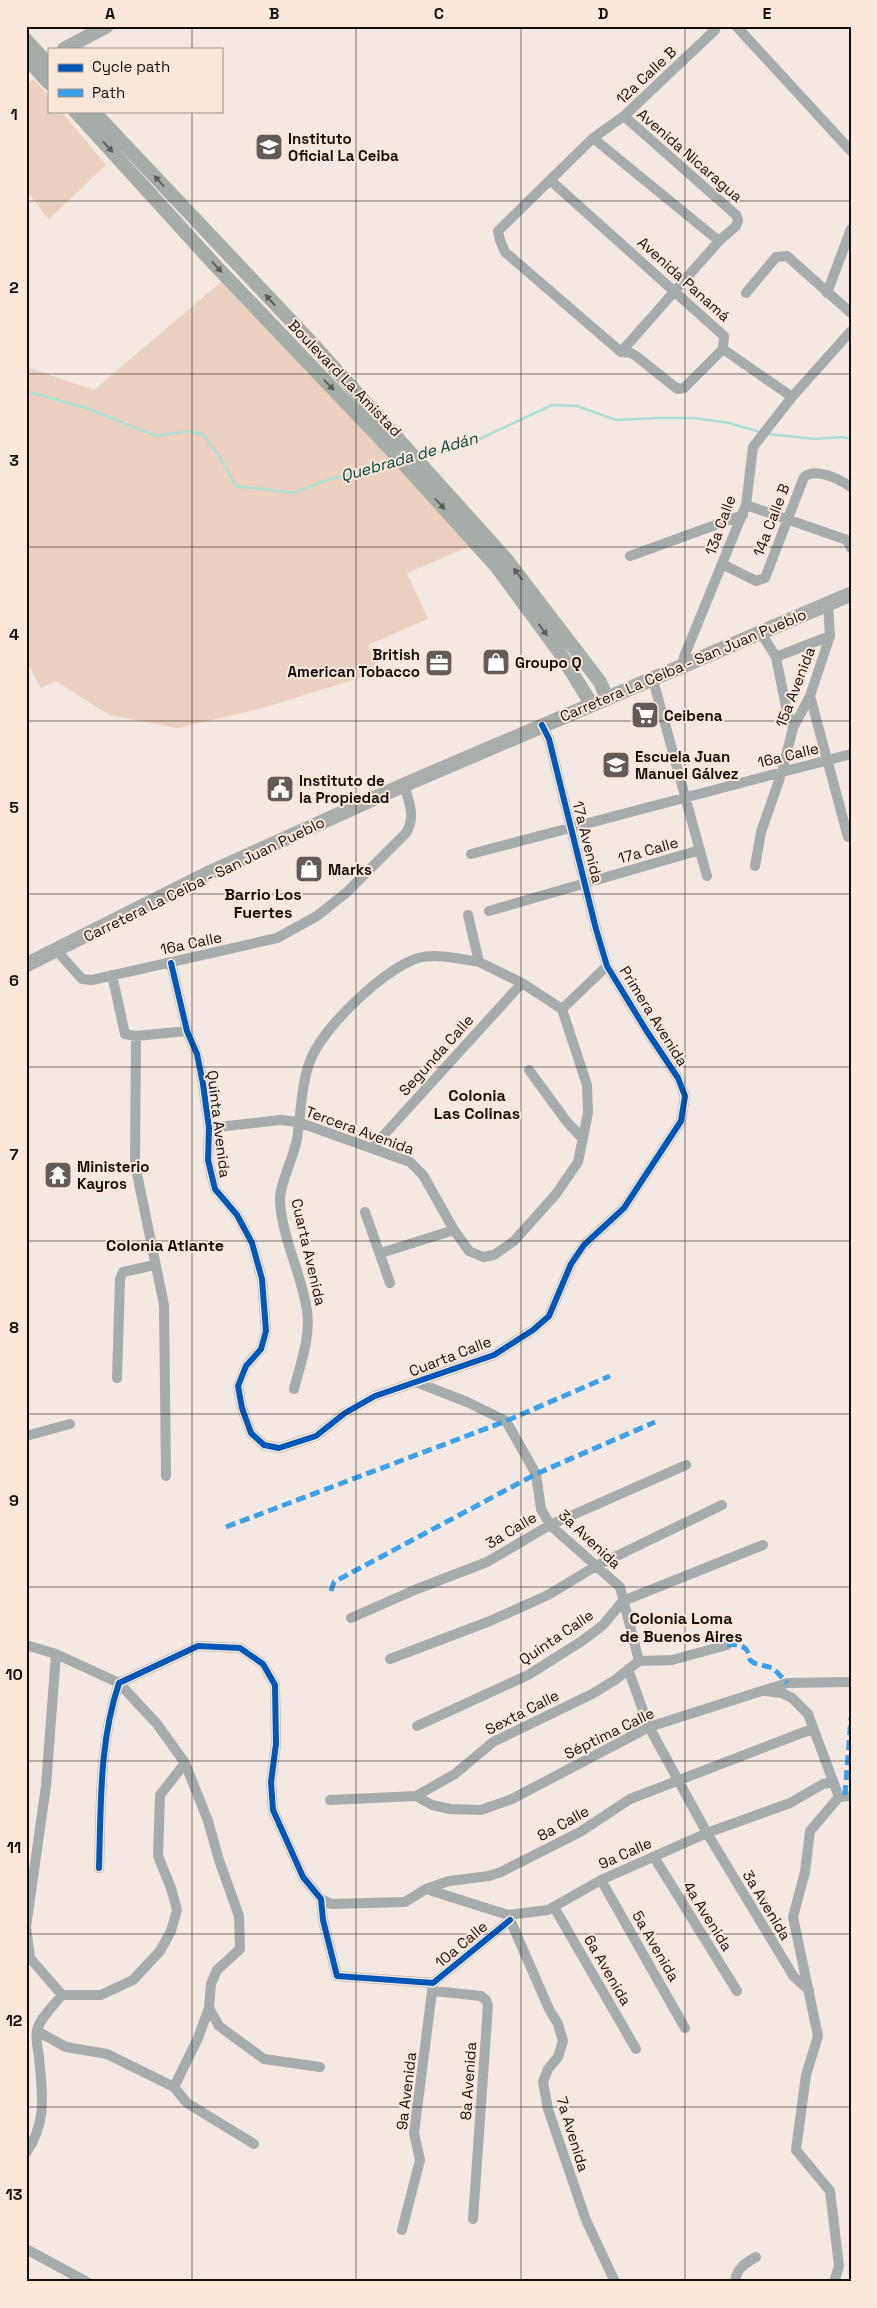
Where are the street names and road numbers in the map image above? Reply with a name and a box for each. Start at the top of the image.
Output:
street label: 12a Calle B [612,42,680,108]
street label: Avenida Nicaragua [633,104,747,206]
street label: Avenida Panamá [634,233,734,326]
street label: Boulevard La Amistad [284,316,406,440]
street label: 14a Calle B [748,481,794,559]
street label: 13a Calle [700,492,740,558]
street label: Carretera La Ceiba - San Juan Pueblo [557,604,809,726]
street label: 15a Avenida [771,644,819,730]
street label: 16a Calle [755,738,821,772]
street label: 17a Avenida [569,799,607,885]
street label: Carretera La Ceiba - San Juan Pueblo [80,812,328,946]
street label: 17a Calle [616,832,680,868]
street label: 16a Calle [158,927,224,959]
street label: Primera Avenida [616,962,693,1070]
street label: Segunda Calle [395,1010,477,1100]
street label: Quinta Avenida [203,1069,235,1179]
street label: Tercera Avenida [303,1102,417,1159]
street label: Cuarta Avenida [287,1197,331,1308]
street label: Cuarta Calle [406,1332,494,1380]
street label: 3a Avenida [555,1505,625,1573]
street label: 3a Calle [482,1507,540,1553]
street label: Quinta Calle [515,1605,597,1669]
street label: Sexta Calle [482,1685,562,1739]
street label: Séptima Calle [561,1703,657,1763]
street label: 8a Calle [534,1801,592,1845]
street label: 9a Calle [595,1833,655,1873]
street label: 3a Avenida [739,1867,796,1944]
street label: 4a Avenida [679,1878,737,1955]
street label: 5a Avenida [628,1907,684,1985]
street label: 10a Calle [431,1916,491,1971]
street label: 6a Avenida [580,1931,636,2009]
street label: 8a Avenida [456,2041,480,2121]
street label: 9a Avenida [392,2051,420,2131]
street label: 7a Avenida [553,2094,594,2174]

